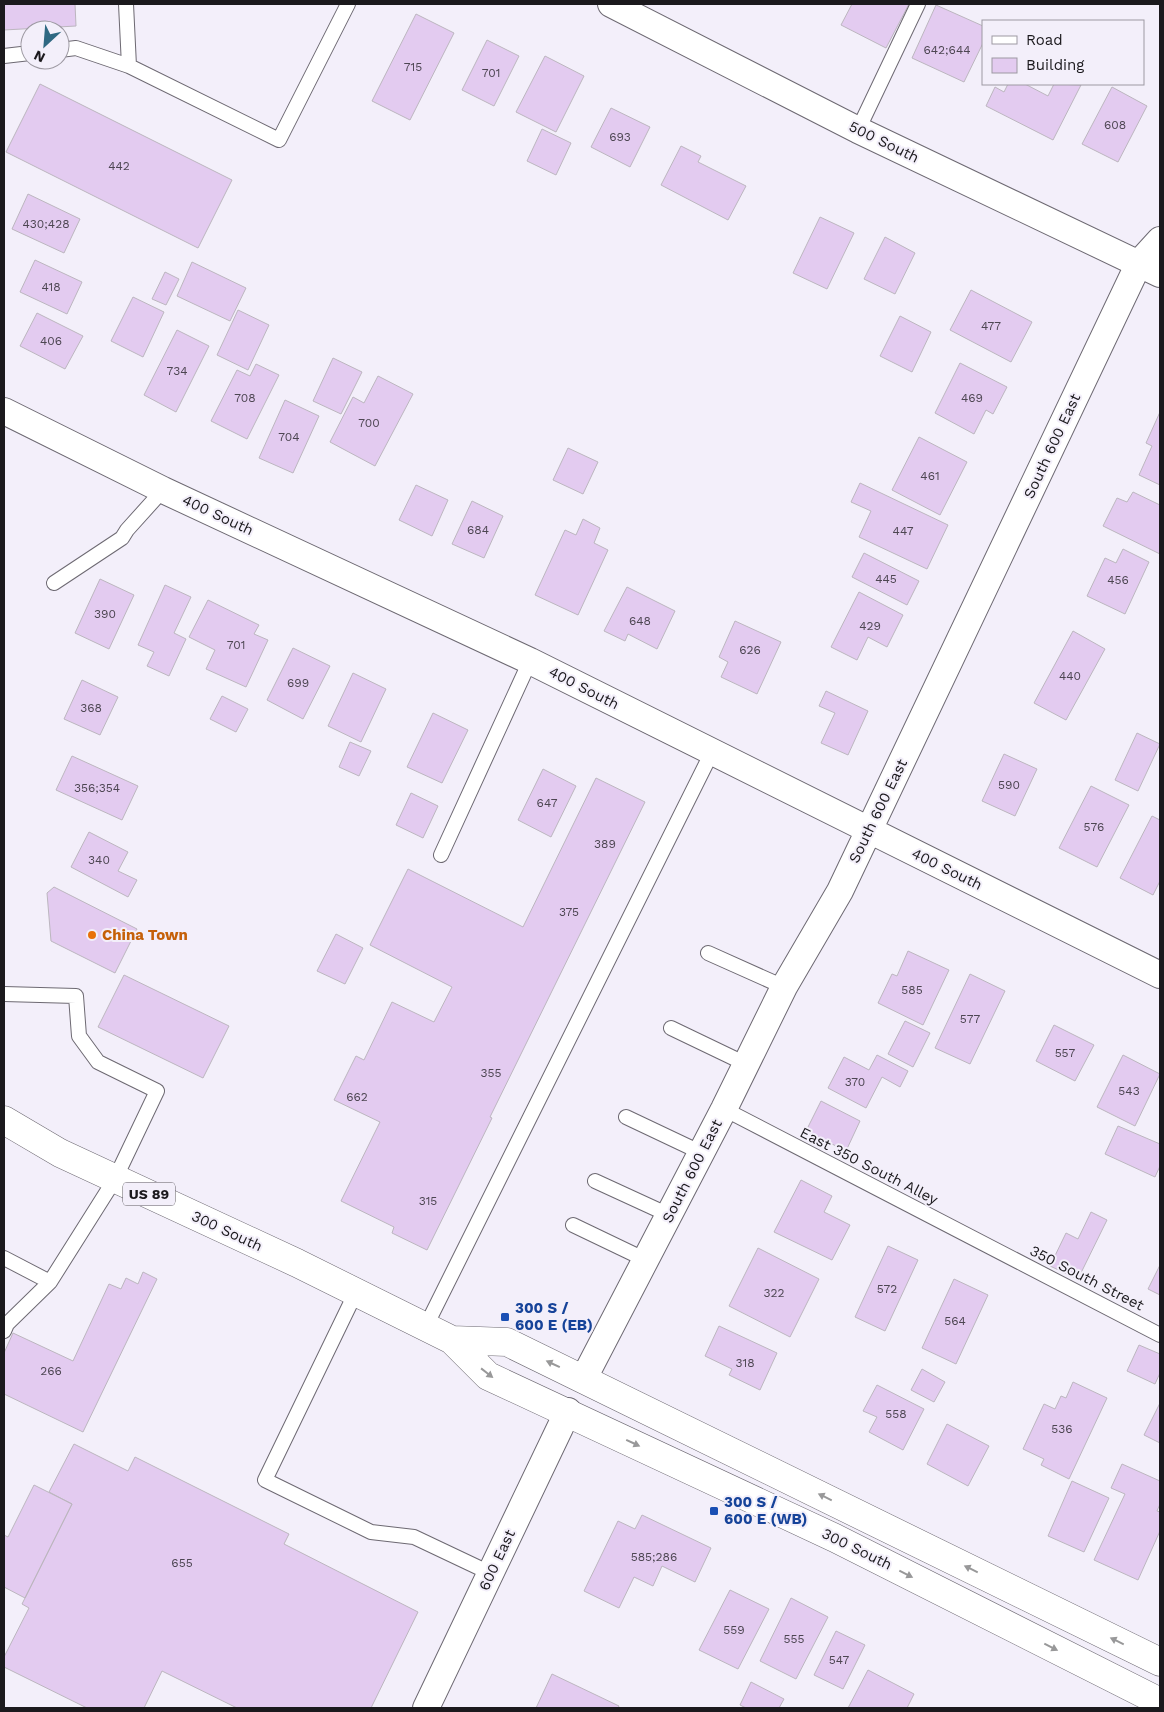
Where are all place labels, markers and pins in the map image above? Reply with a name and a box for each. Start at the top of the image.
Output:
place label: China Town [102,926,188,944]
marker: China Town [86,929,98,941]
place label: 300 S / 600 E (EB) [515,1299,593,1334]
marker: 300 S / 600 E (EB) [499,1311,511,1323]
place label: 300 S / 600 E (WB) [724,1493,807,1528]
marker: 300 S / 600 E (WB) [708,1505,720,1517]

